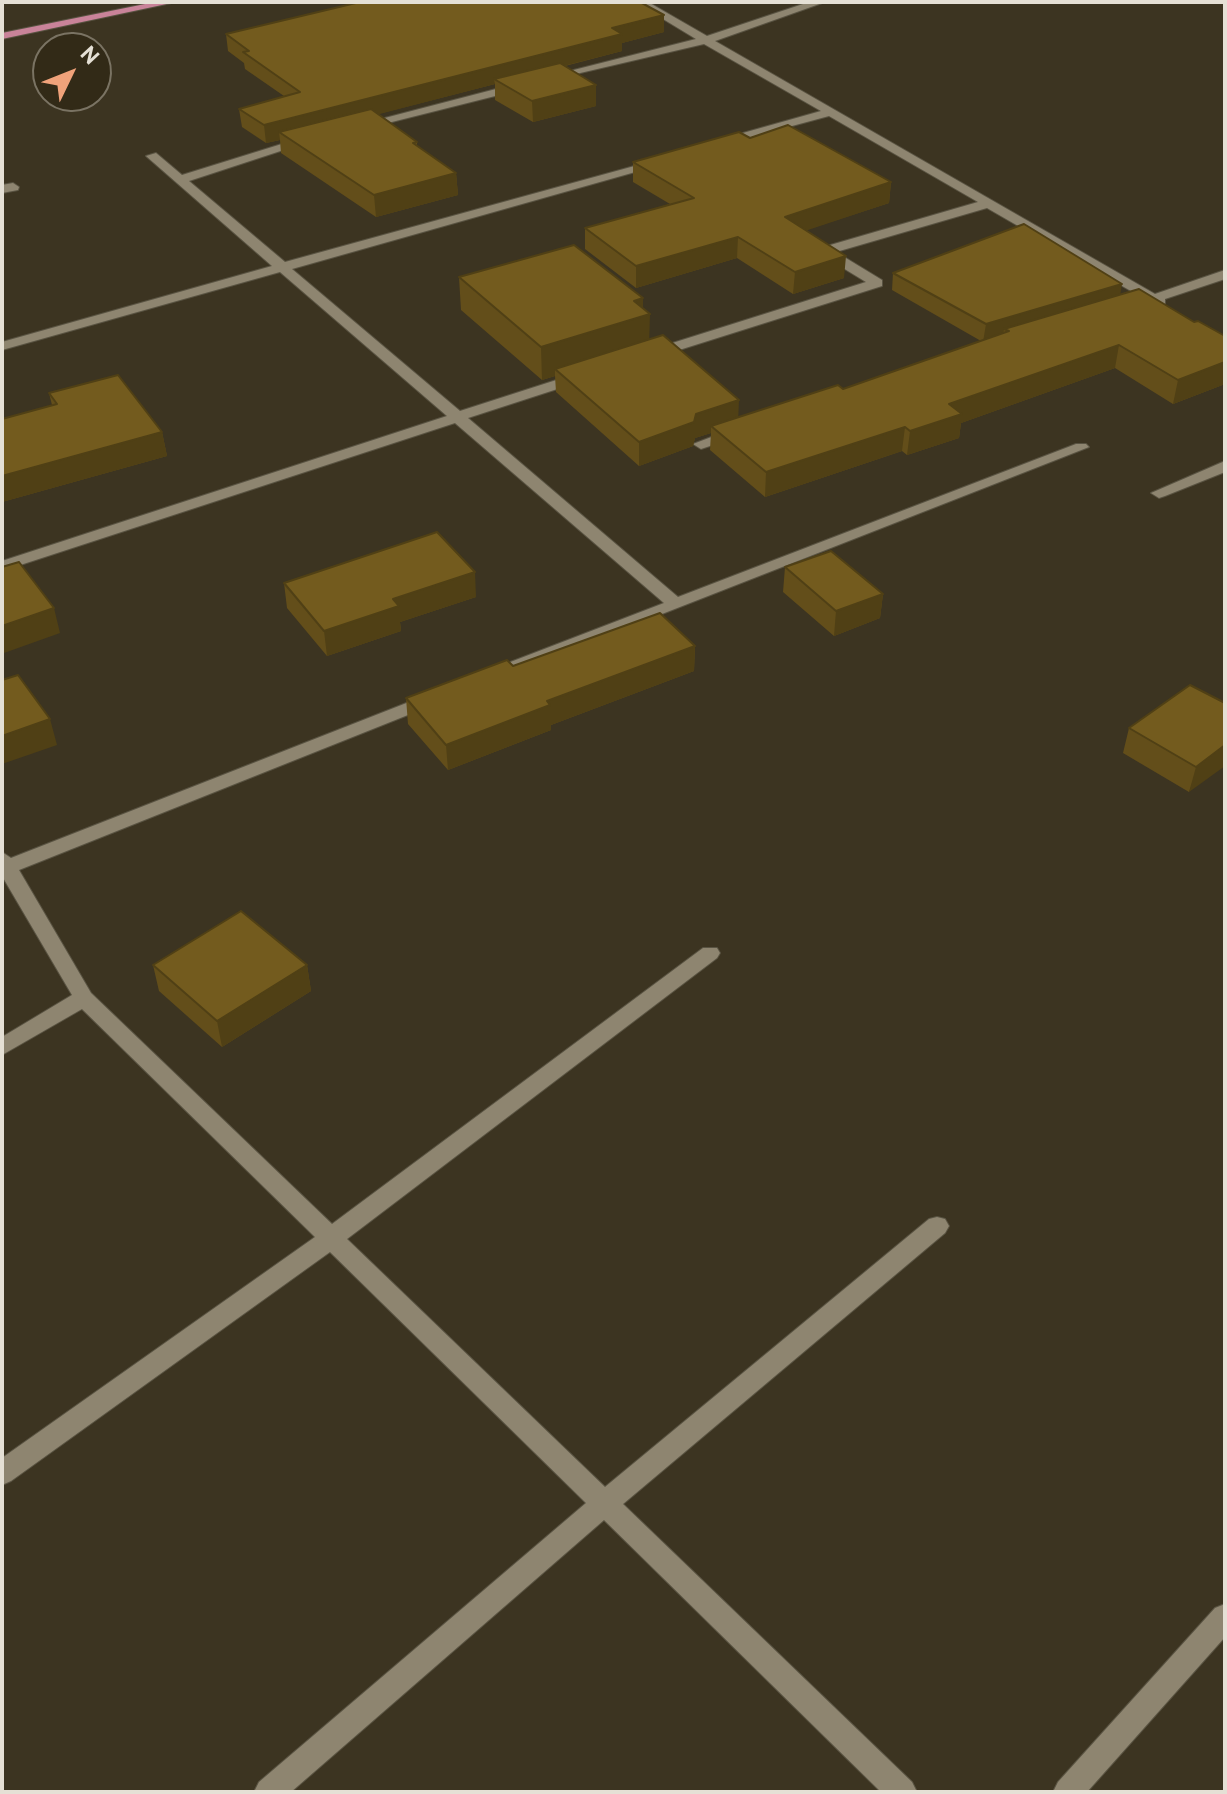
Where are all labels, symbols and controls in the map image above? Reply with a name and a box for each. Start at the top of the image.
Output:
north arrow [32,32,112,112]
text: N [73,42,104,72]

